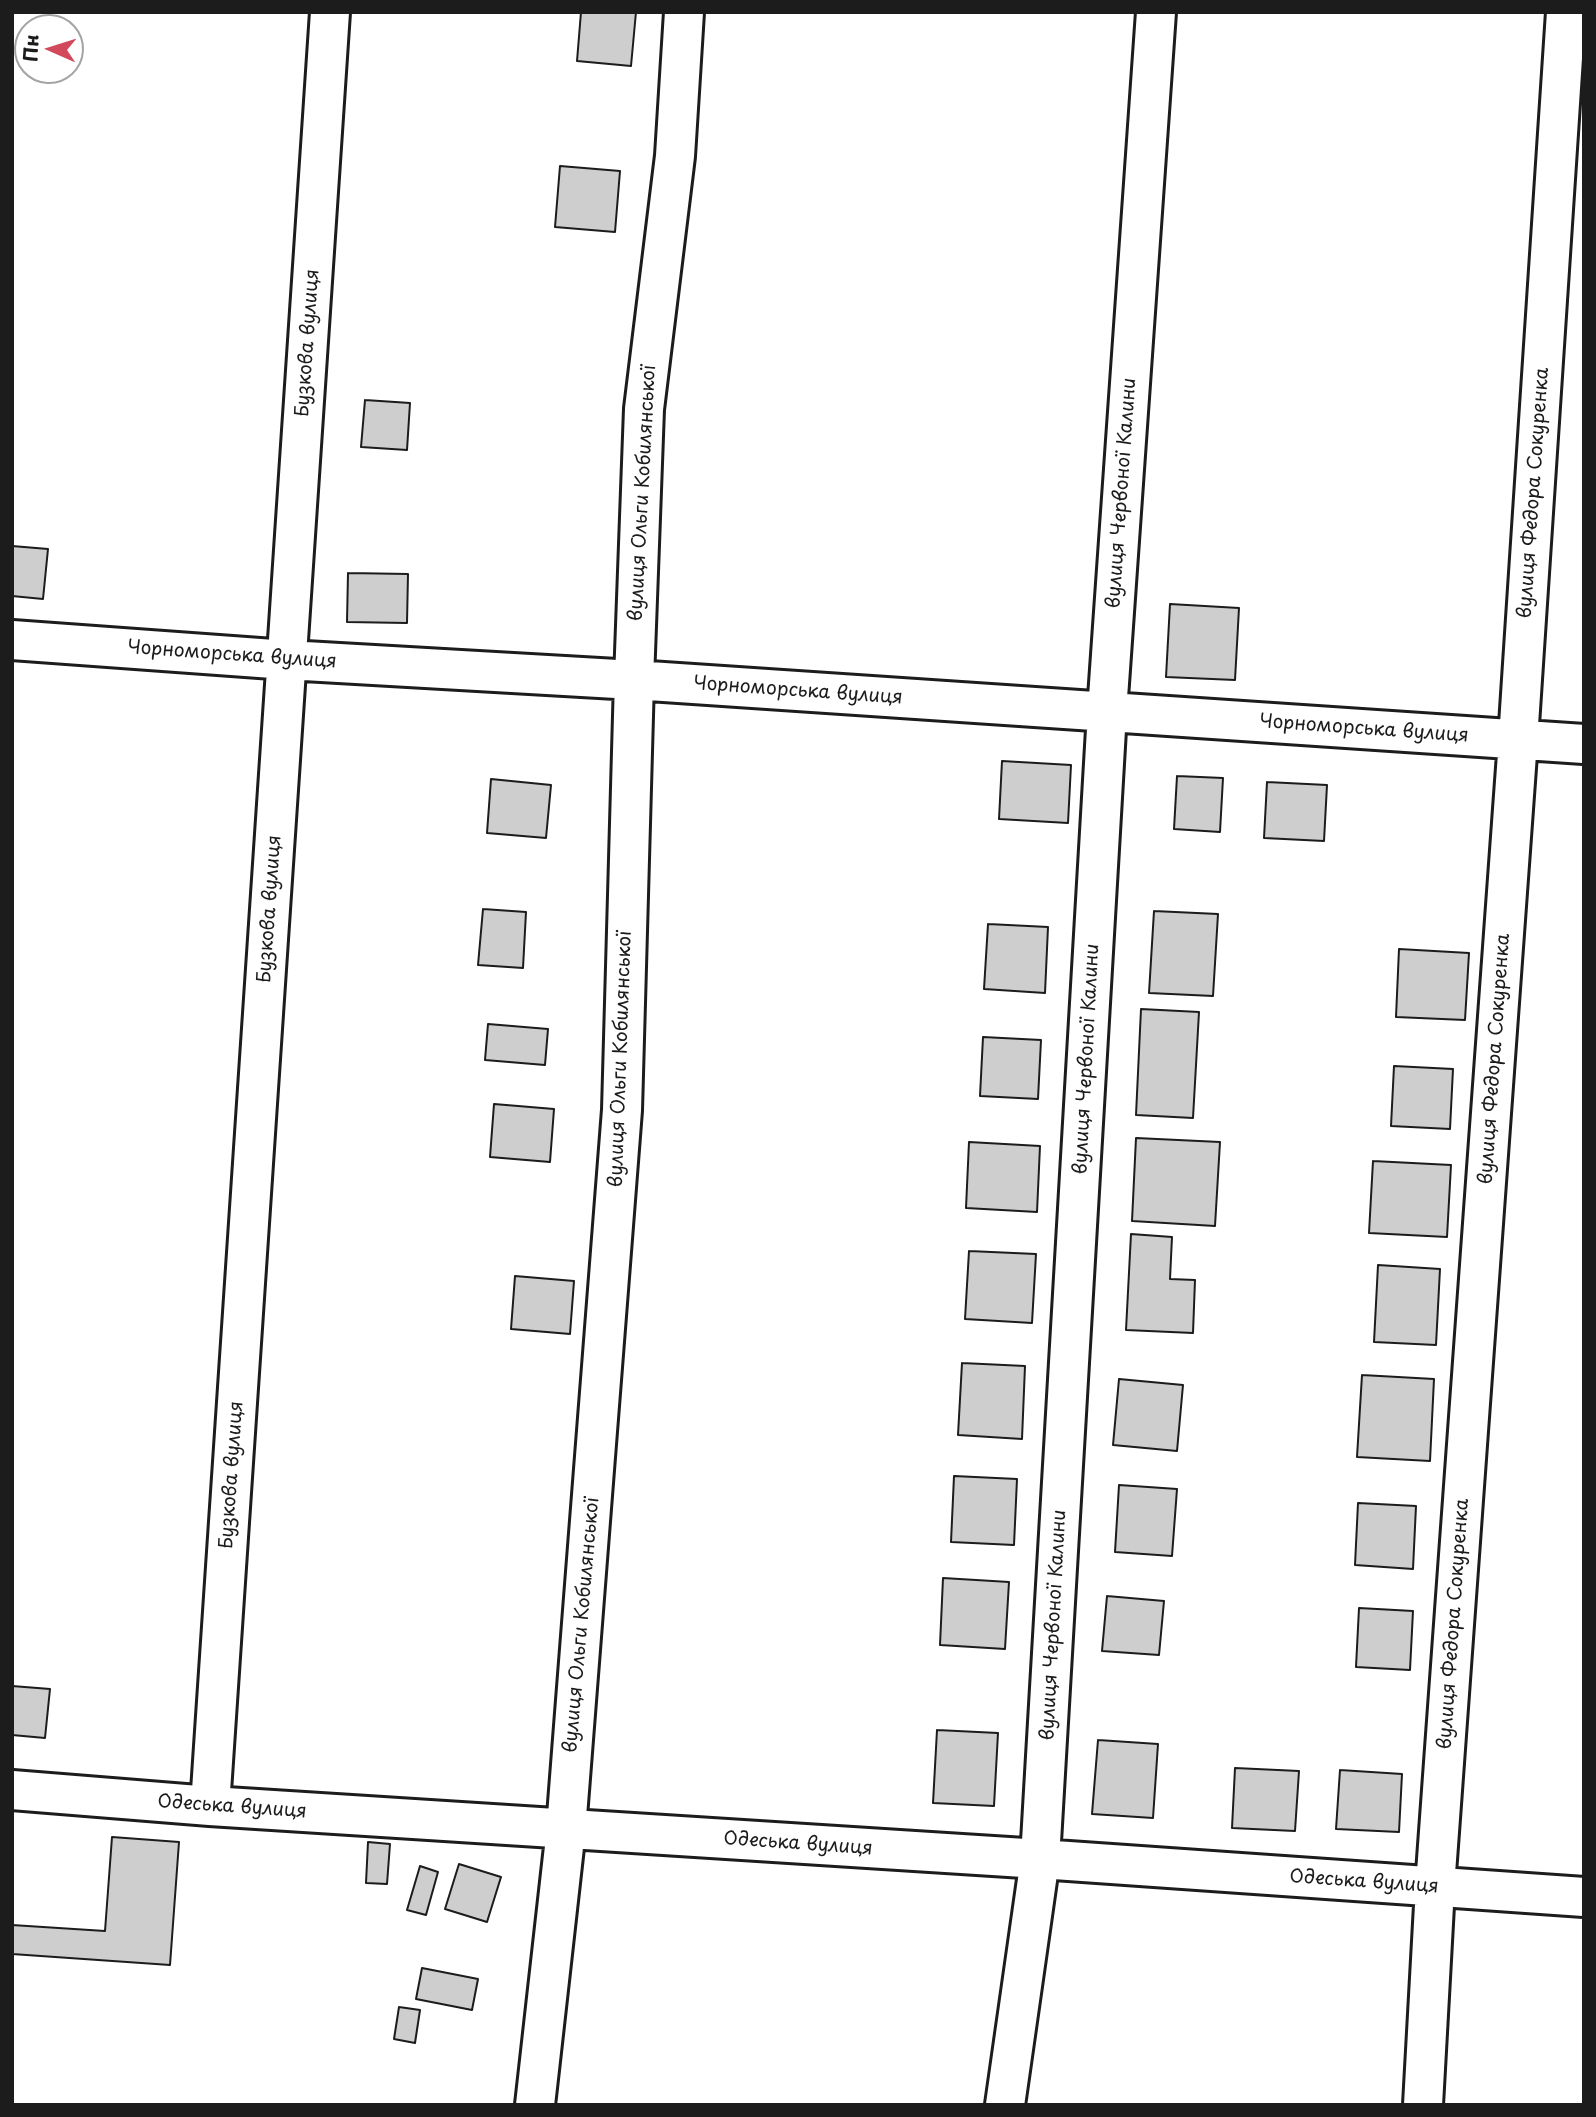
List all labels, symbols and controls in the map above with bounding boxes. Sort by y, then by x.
north arrow [14,14,84,84]
text: Пн [15,34,45,62]
street label: Бузкова вулиця [291,268,325,418]
street label: вулиця Ольги Кобилянської [625,364,661,622]
street label: вулиця Федора Сокуренка [1514,367,1554,619]
street label: вулиця Червоної Калини [1103,377,1141,609]
street label: Чорноморська вулиця [127,636,337,674]
street label: Чорноморська вулиця [693,672,903,710]
street label: Чорноморська вулиця [1259,710,1469,748]
street label: Бузкова вулиця [253,834,287,984]
street label: вулиця Ольги Кобилянської [605,930,637,1188]
street label: вулиця Федора Сокуренка [1475,933,1515,1185]
street label: вулиця Червоної Калини [1070,943,1104,1175]
street label: Бузкова вулиця [215,1400,249,1550]
street label: вулиця Ольги Кобилянської [559,1496,605,1754]
street label: вулиця Федора Сокуренка [1434,1498,1474,1750]
street label: вулиця Червоної Калини [1037,1509,1071,1741]
street label: Одеська вулиця [157,1790,307,1824]
street label: Одеська вулиця [723,1827,873,1861]
street label: Одеська вулиця [1289,1865,1439,1899]

